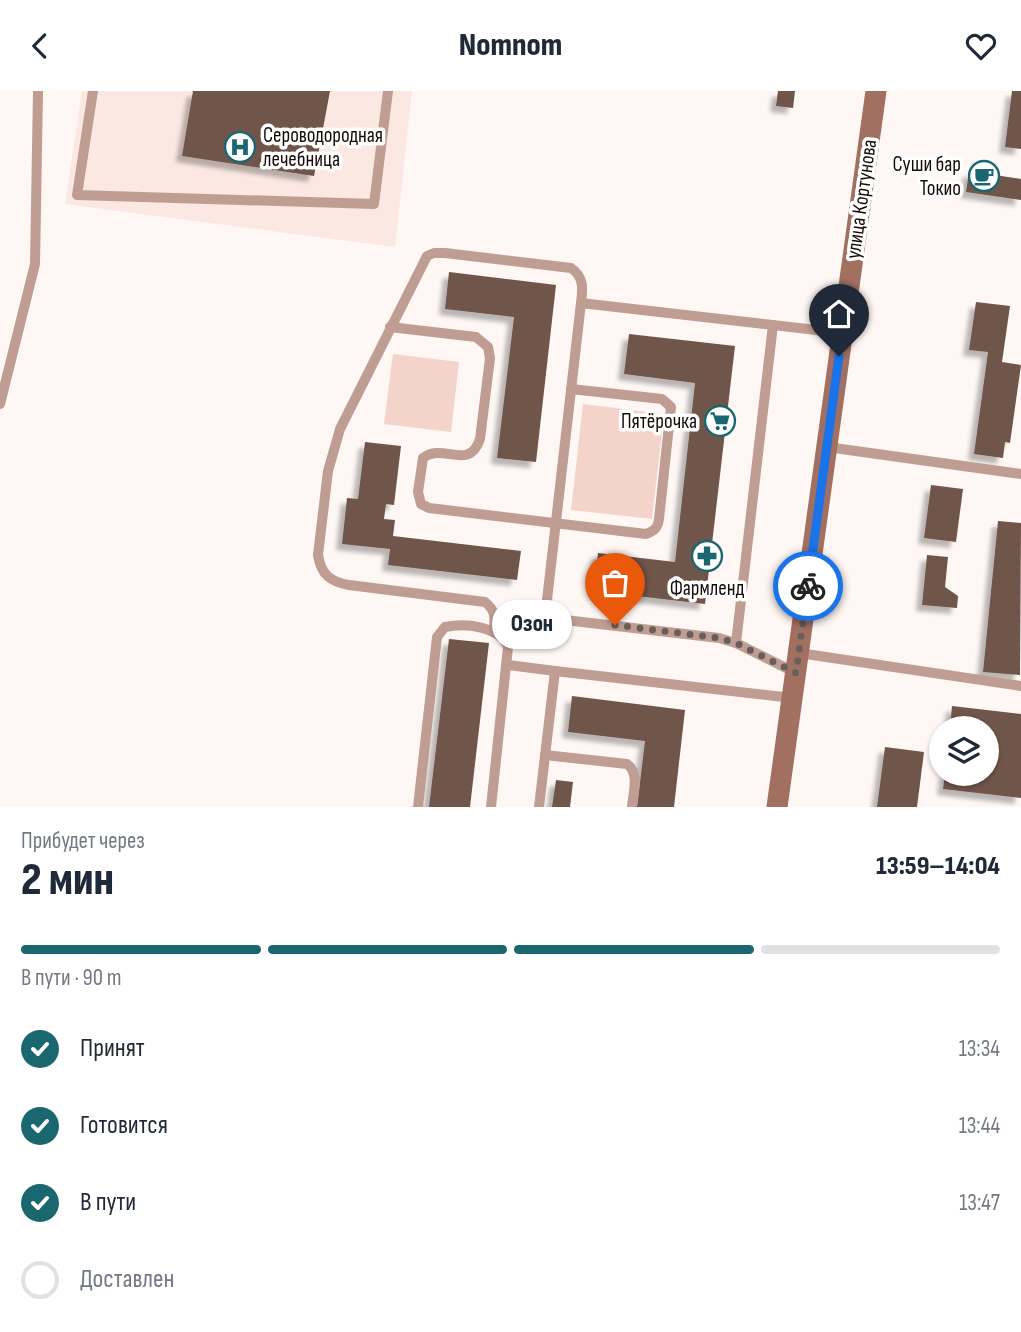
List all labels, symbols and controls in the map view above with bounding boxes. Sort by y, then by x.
text: Nomnom [459,26,562,65]
icon: back [21,27,59,65]
icon: heart [962,27,1000,65]
place label: Сероводородная лечебница [263,123,383,172]
hospital icon: Сероводородная лечебница [223,130,257,164]
street label: улица Кортунова [841,138,882,260]
place label: Суши бар Токио [892,152,961,201]
cafe icon: Суши бар Токио [967,159,1001,193]
pin [809,284,869,356]
icon: home [820,295,858,333]
supermarket icon: Пятёрочка [703,404,737,438]
place label: Пятёрочка [621,409,697,434]
pharmacy icon: Фармленд [690,539,724,573]
courier [773,551,843,621]
pin [585,553,645,625]
icon: bag [596,564,634,602]
icon: bike [789,567,827,605]
place label: Фармленд [670,576,745,601]
callout: Озон [492,601,573,649]
text: Озон [511,610,553,638]
map controls [929,716,999,786]
button: layers [929,716,999,786]
text: Прибудет через [21,827,145,855]
text: 13:59–14:04 [876,851,1000,882]
text: 2 мин [21,853,114,908]
text: В пути · 90 m [21,964,122,992]
icon: check [21,1030,59,1068]
text: Принят [80,1033,145,1064]
text: 13:34 [959,1035,1000,1063]
icon: check [21,1107,59,1145]
text: Готовится [80,1110,168,1141]
text: 13:44 [959,1112,1000,1140]
icon: check [21,1184,59,1222]
text: В пути [80,1187,136,1218]
text: 13:47 [959,1189,1000,1217]
text: Доставлен [80,1264,174,1295]

